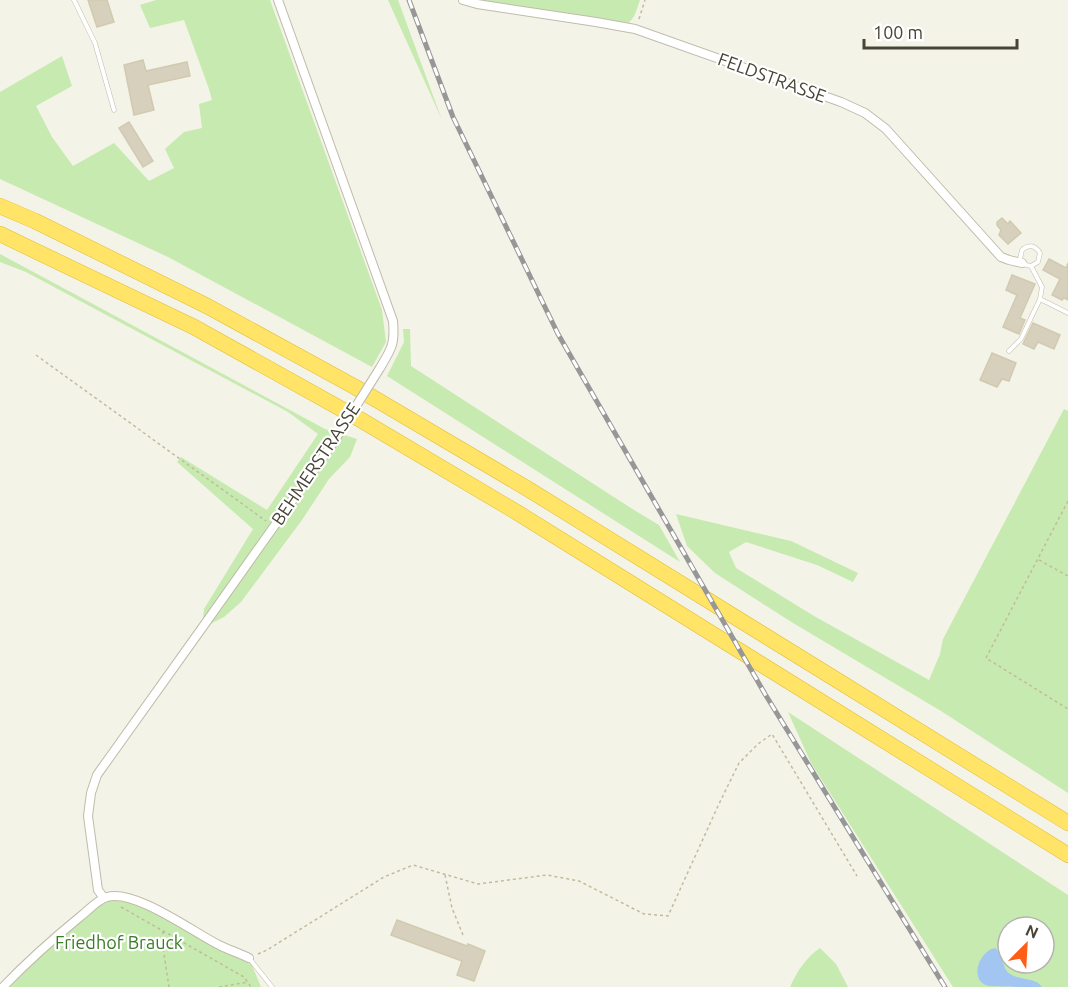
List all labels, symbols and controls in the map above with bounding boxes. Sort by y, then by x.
scale bar [864,12,1017,50]
text: 100 m [873,22,923,42]
street label: FELDSTRASSE [716,48,829,106]
street label: BEHMERSTRASSE [267,399,363,528]
north arrow [996,915,1056,975]
text: N [1023,921,1041,942]
park label: Friedhof Brauck [55,932,183,952]

